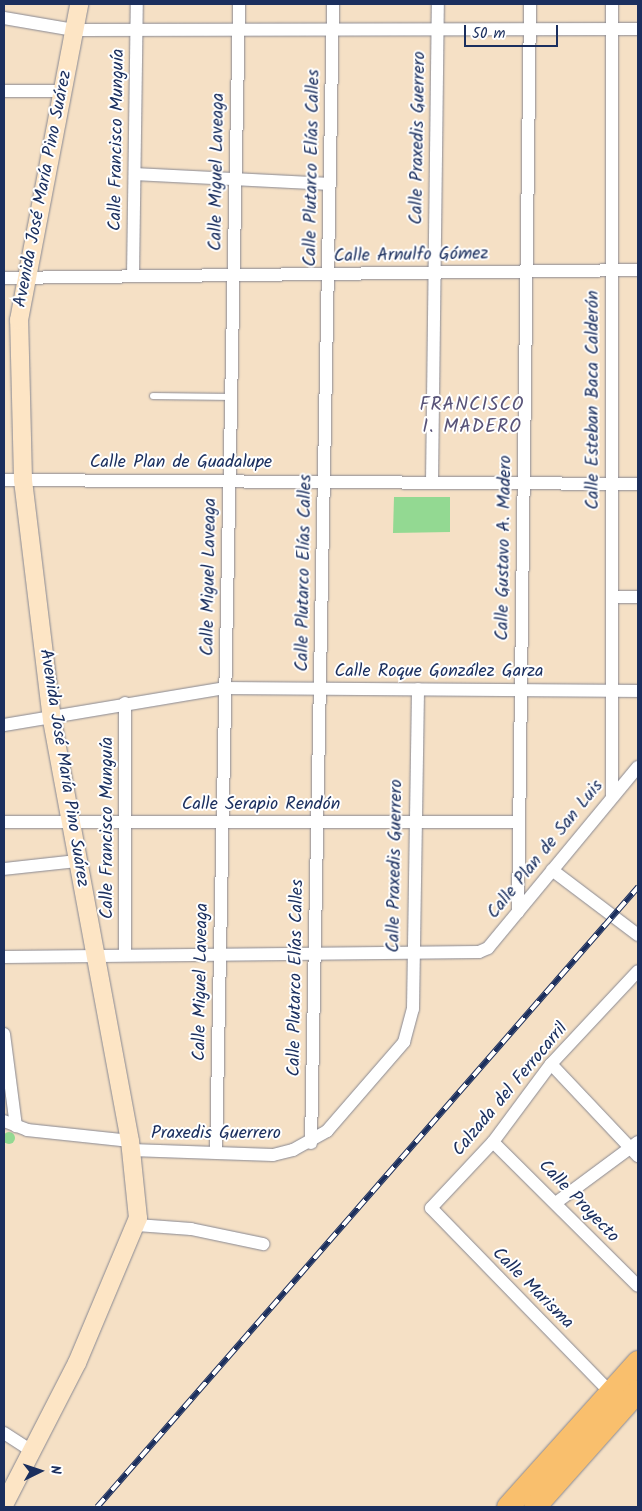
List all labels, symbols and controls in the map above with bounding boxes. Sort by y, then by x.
scale bar [467,15,561,47]
text: 50 m [472,22,506,46]
street label: Calle Francisco Munguía [106,49,130,231]
street label: Calle Praxedis Guerrero [407,51,431,225]
street label: Avenida José María Pino Suárez [10,69,78,309]
street label: Calle Plutarco Elías Calles [300,69,326,267]
street label: Calle Miguel Laveaga [206,93,230,251]
street label: Calle Arnulfo Gómez [334,244,488,268]
street label: Calle Esteban Baca Calderón [583,290,605,510]
district label: FRANCISCO I. MADERO [418,395,526,439]
street label: Calle Plan de Guadalupe [90,452,272,474]
street label: Calle Gustavo A. Madero [493,455,517,641]
street label: Calle Plutarco Elías Calles [292,474,318,672]
street label: Calle Miguel Laveaga [198,498,222,656]
street label: Avenida José María Pino Suárez [34,647,92,889]
street label: Calle Roque González Garza [334,661,544,683]
street label: Calle Francisco Munguía [97,737,119,919]
street label: Calle Plan de San Luis [483,776,609,924]
street label: Calle Praxedis Guerrero [384,779,408,953]
street label: Calle Serapio Rendón [182,794,340,816]
street label: Calle Plutarco Elías Calles [284,879,310,1077]
street label: Calle Miguel Laveaga [190,903,214,1061]
street label: Calzada del Ferrocarril [449,1019,573,1161]
street label: Praxedis Guerrero [151,1123,281,1145]
street label: Calle Proyecto [533,1156,623,1248]
street label: Calle Marisma [487,1244,577,1334]
north arrow [15,1446,65,1496]
text: N [44,1465,66,1475]

